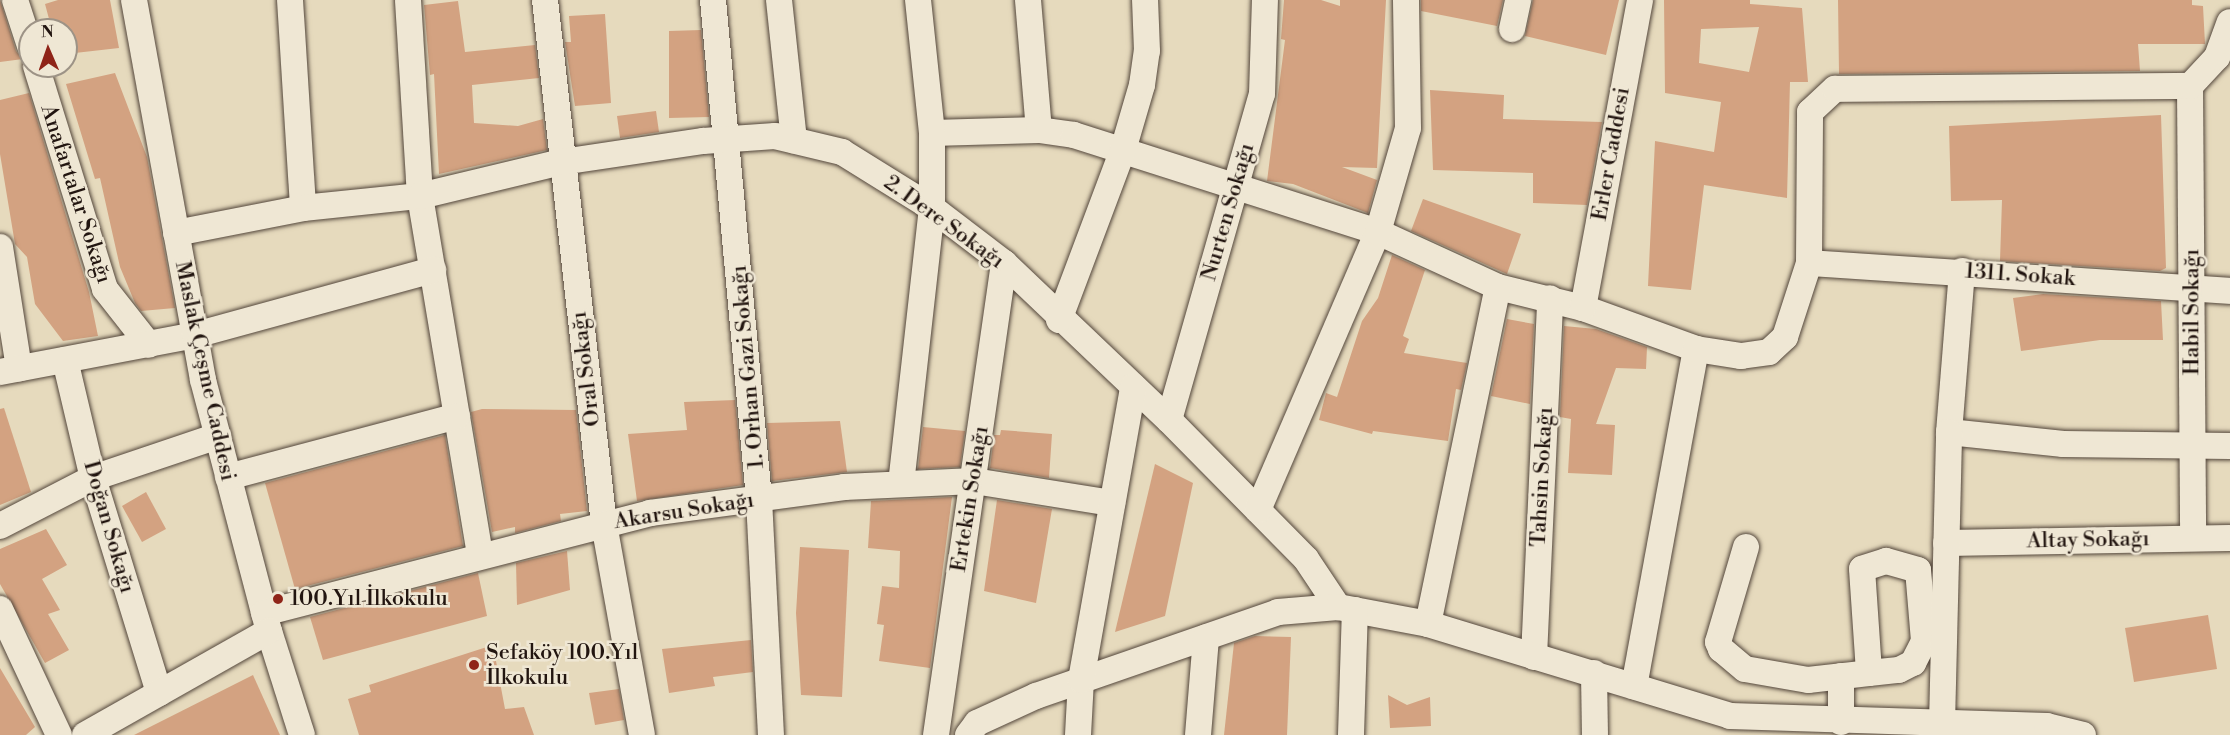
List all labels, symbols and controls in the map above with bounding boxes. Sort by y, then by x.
north arrow [18,18,78,78]
text: N [41,22,54,42]
street label: Erler Caddesi [1586,85,1636,223]
street label: Anafartalar Sokağı [35,101,117,287]
street label: Nurten Sokağı [1196,140,1260,284]
street label: 2. Dere Sokağı [879,170,1009,274]
street label: Habil Sokağı [2179,249,2205,375]
street label: 1311. Sokak [1964,258,2076,292]
street label: Maslak Çeşme Caddesi [169,259,241,483]
street label: 1. Orhan Gazi Sokağı [726,264,770,470]
street label: Oral Sokağı [566,310,606,428]
street label: Tahsin Sokağı [1525,406,1559,548]
street label: Ertekin Sokağı [945,424,995,574]
street label: Doğan Sokağı [77,458,141,596]
street label: Akarsu Sokağı [612,487,756,535]
street label: Altay Sokağı [2026,526,2150,554]
place label: 100.Yıl İlkokulu [290,586,448,612]
marker: 100.Yıl İlkokulu [271,592,285,606]
place label: Sefaköy 100.Yıl İlkokulu [486,639,638,690]
marker: Sefaköy 100.Yıl İlkokulu [467,658,481,672]

